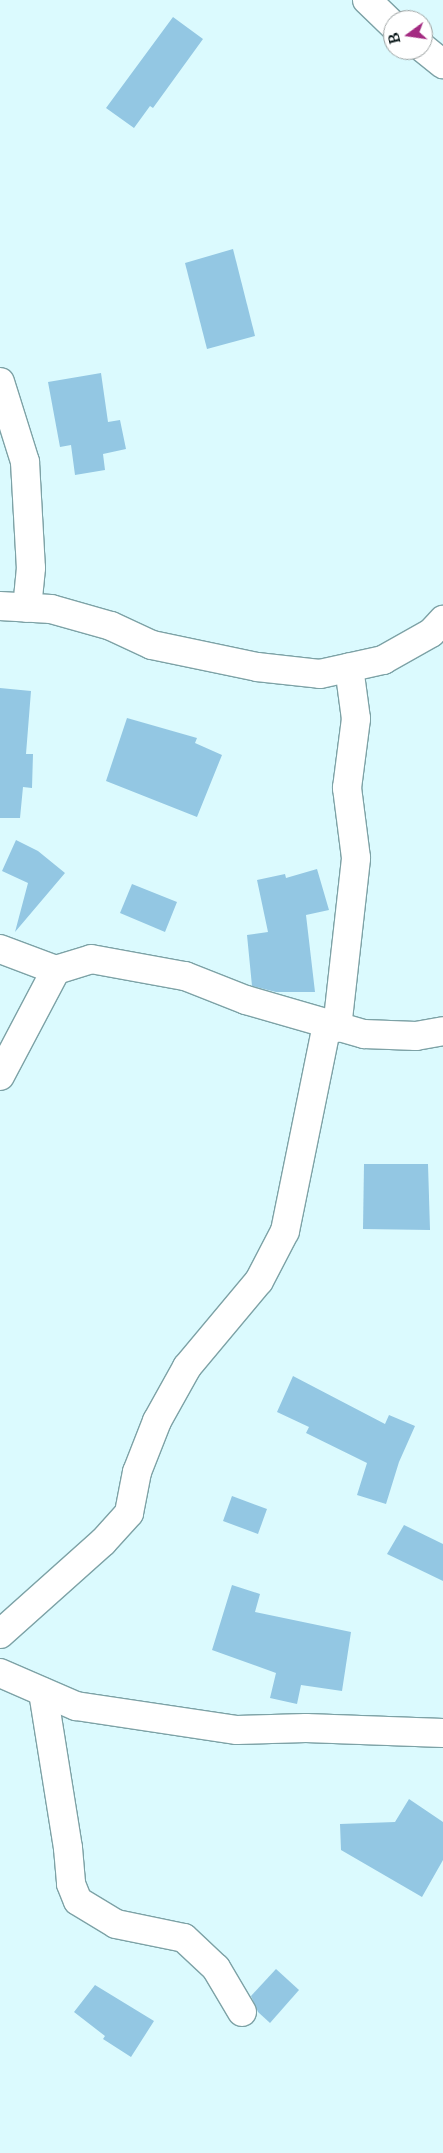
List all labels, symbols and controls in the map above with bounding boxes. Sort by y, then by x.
north arrow [383,10,433,60]
text: B [384,31,405,46]

